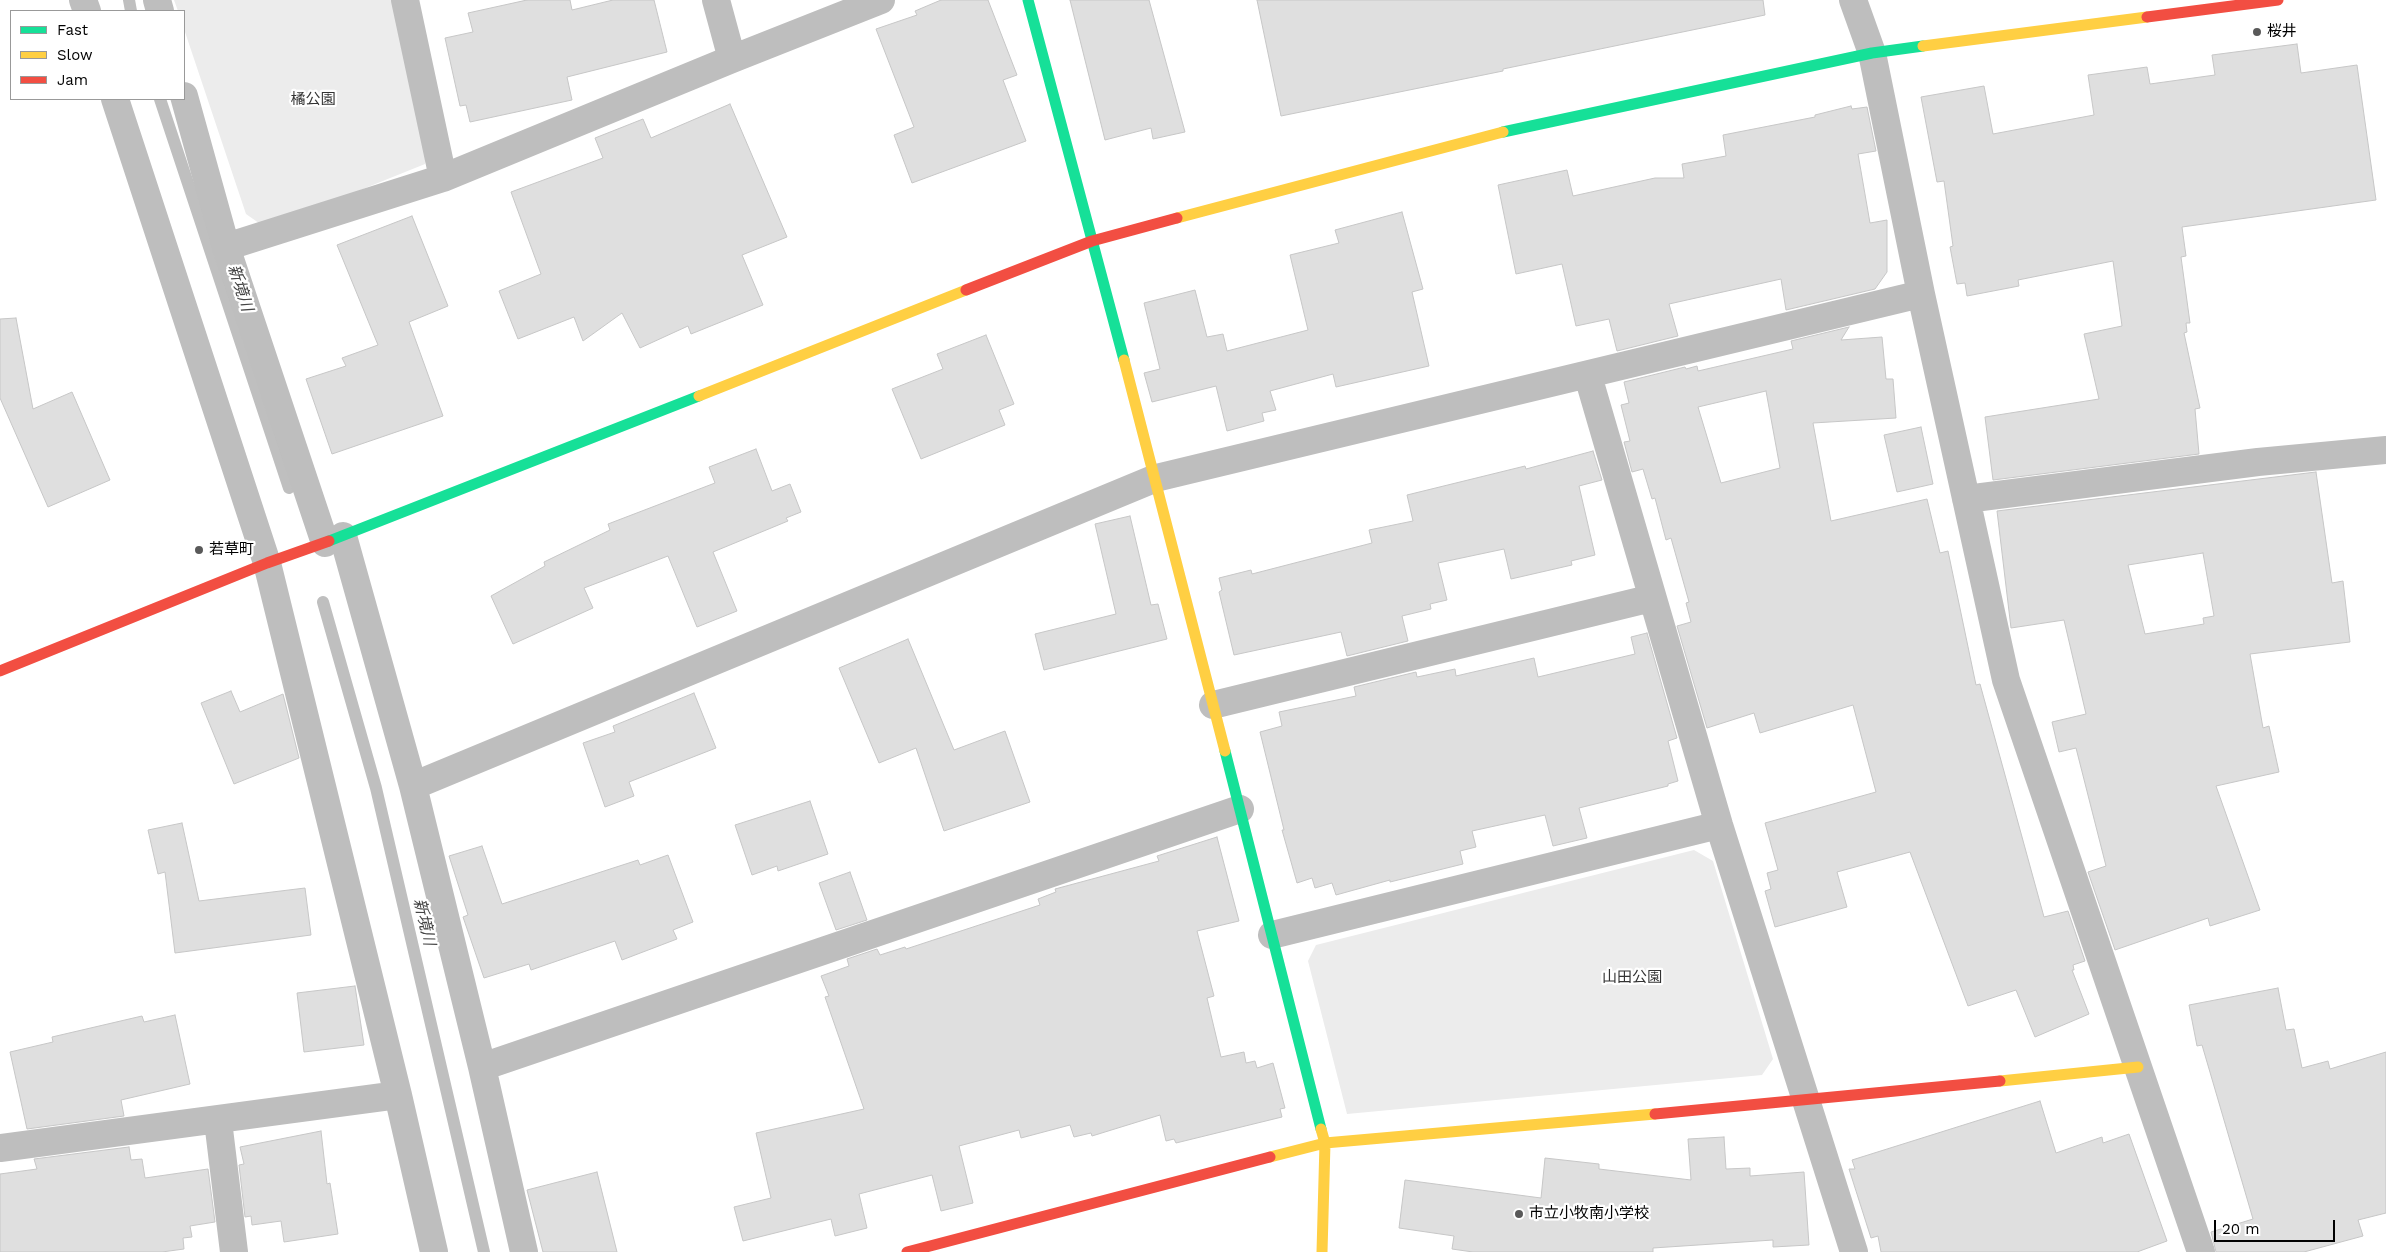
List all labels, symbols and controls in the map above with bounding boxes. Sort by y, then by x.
legend [10,10,185,100]
text: Fast [57,21,88,39]
place label: 桜井 [2267,23,2297,41]
marker: 桜井 [2251,26,2263,38]
text: Slow [57,46,93,64]
text: Jam [57,71,88,89]
park label: 橘公園 [291,91,335,109]
water label: 新境川 [223,262,257,314]
place label: 若草町 [209,541,254,559]
marker: 若草町 [193,544,205,556]
water label: 新境川 [409,896,439,948]
park label: 山田公園 [1602,969,1662,987]
place label: 市立小牧南小学校 [1529,1205,1649,1223]
marker: 市立小牧南小学校 [1513,1208,1525,1220]
scale bar [2216,1210,2337,1242]
text: 20 m [2222,1220,2260,1238]

